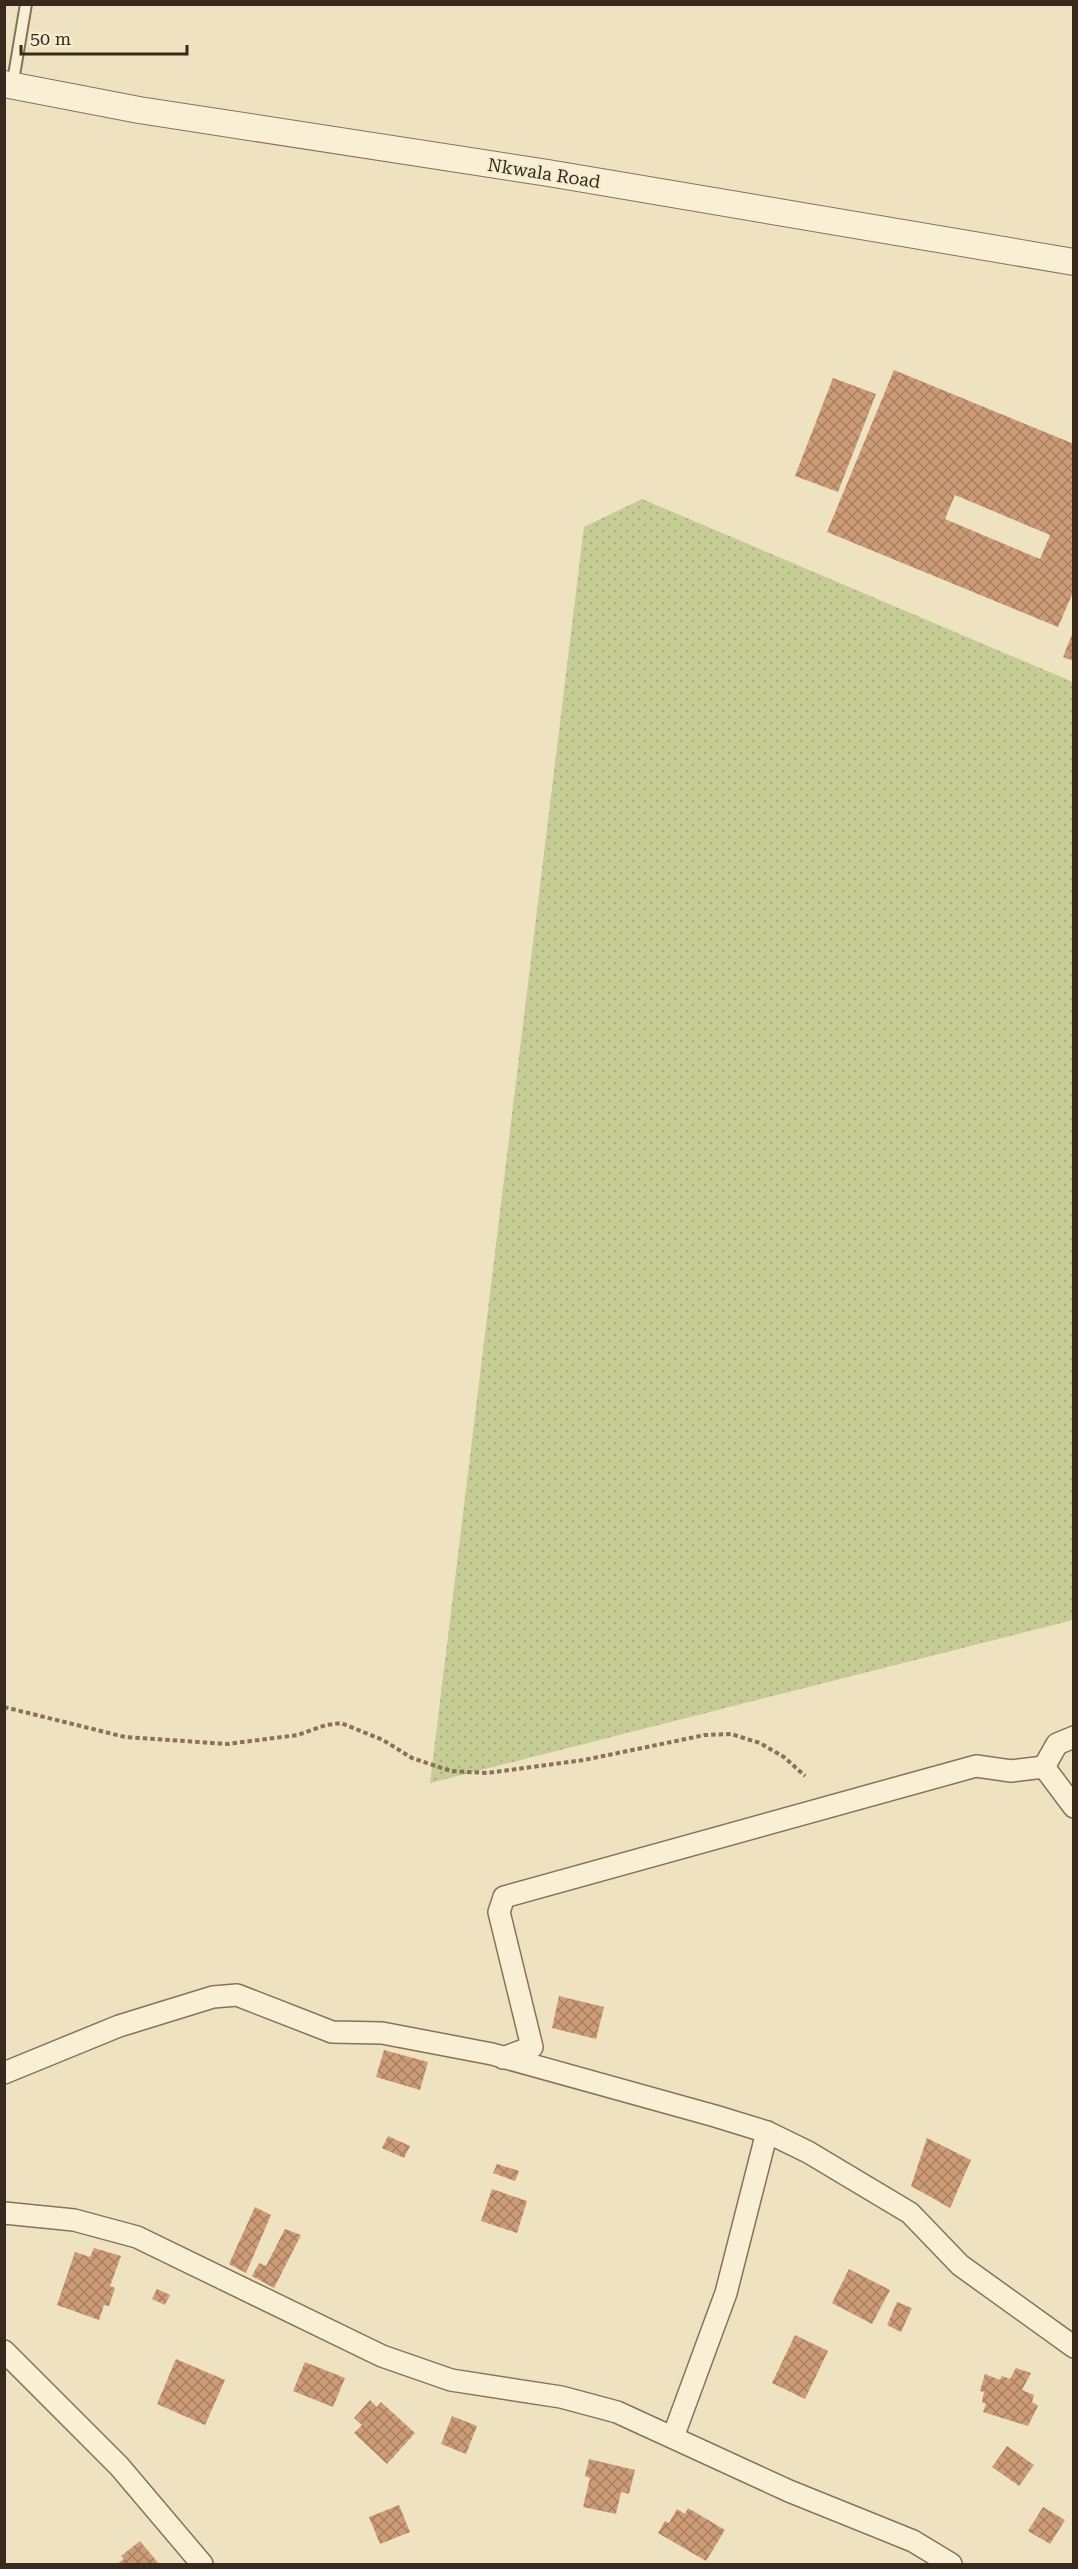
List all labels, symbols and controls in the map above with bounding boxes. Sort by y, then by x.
scale bar [21,18,188,56]
text: 50 m [30,28,71,49]
street label: Nkwala Road [486,154,602,192]

